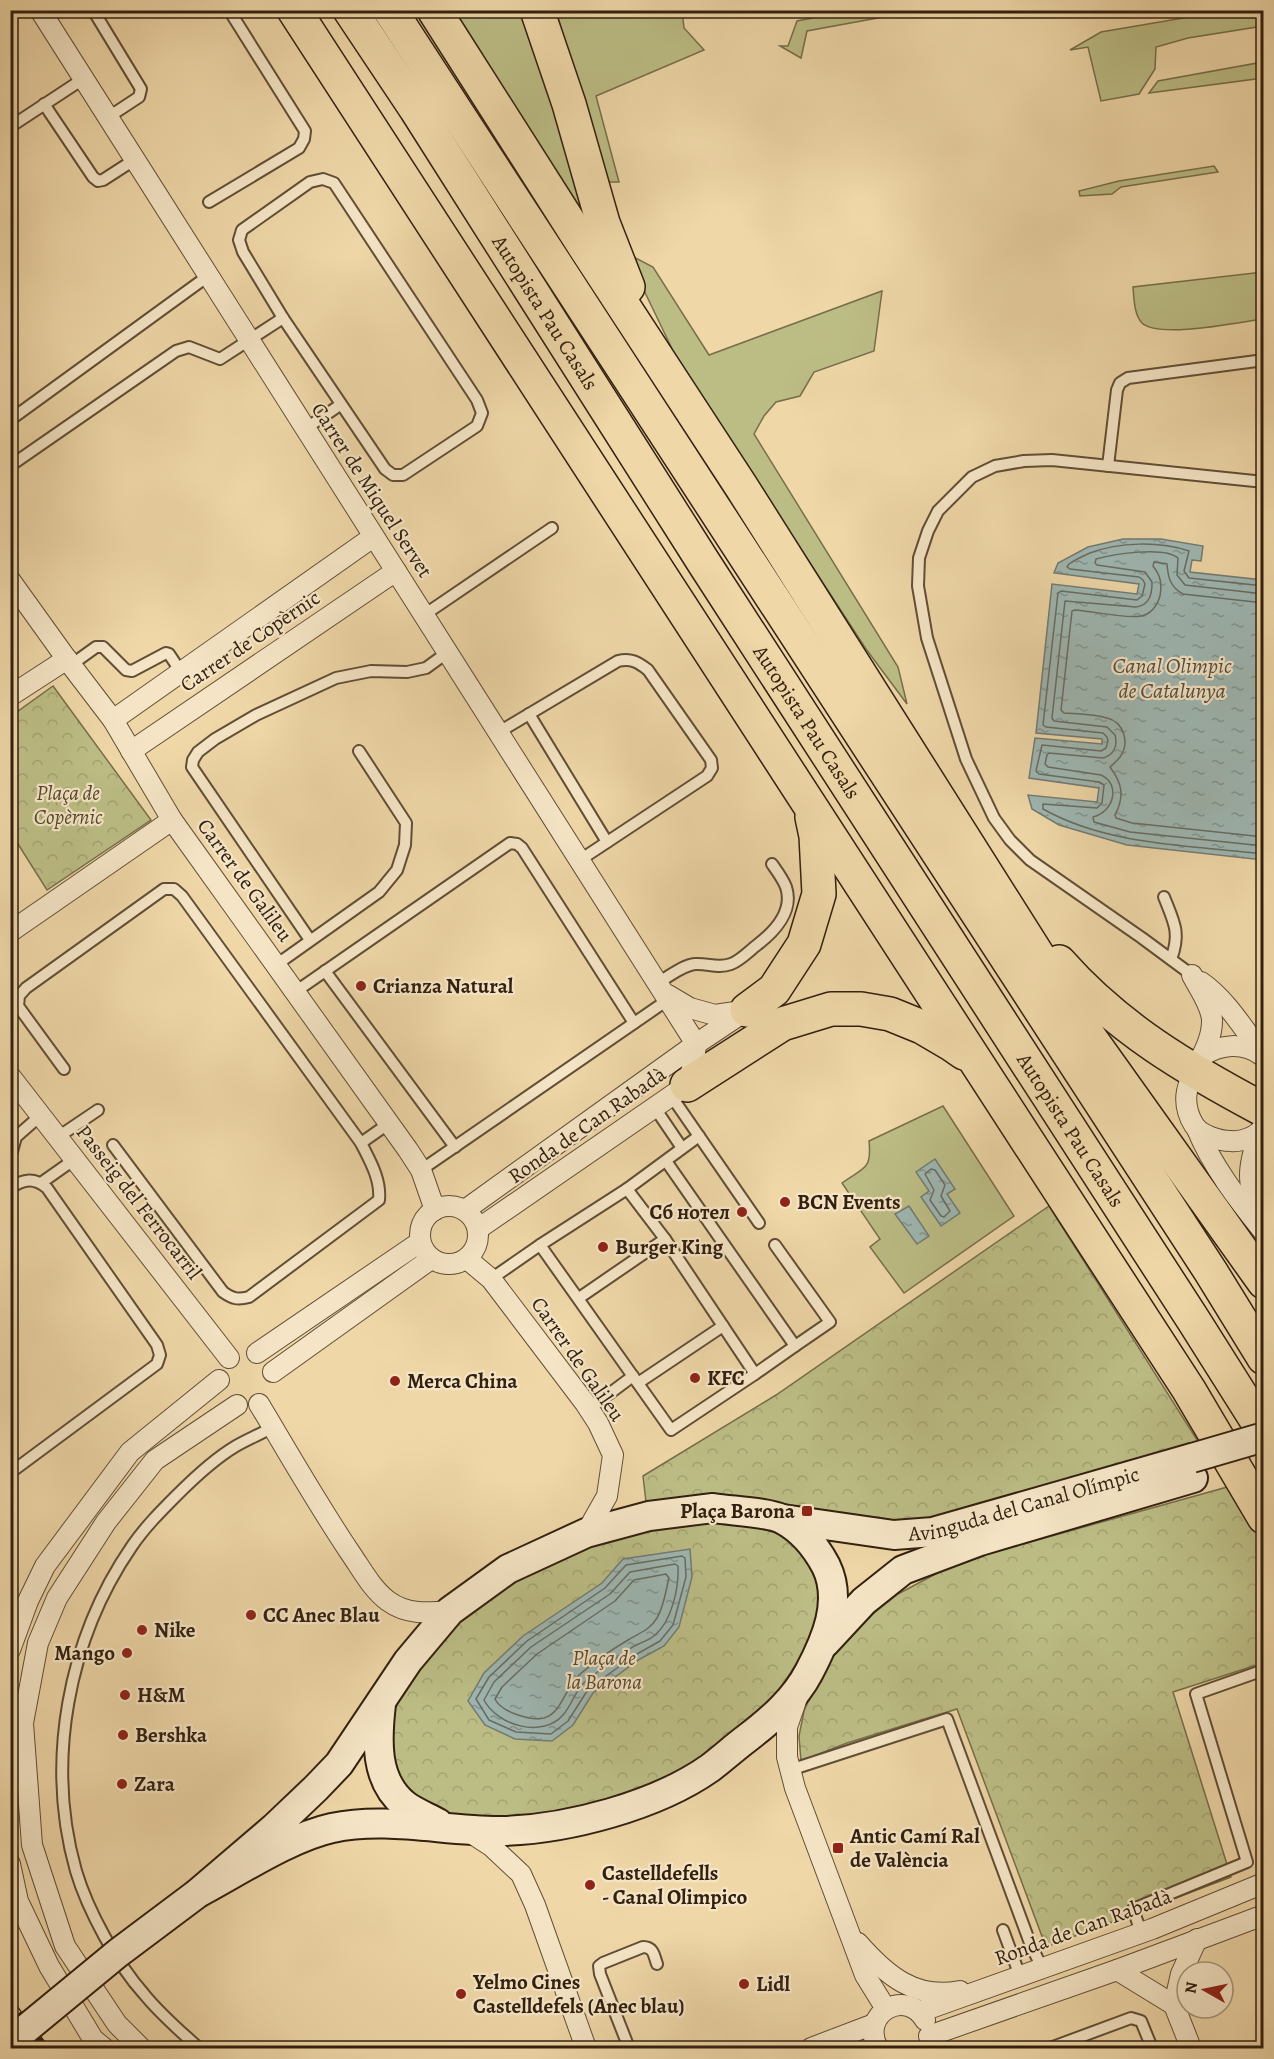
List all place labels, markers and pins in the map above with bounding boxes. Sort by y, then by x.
place label: Crianza Natural [373,972,514,1000]
marker: Crianza Natural [354,979,368,993]
place label: BCN Events [797,1188,901,1216]
marker: BCN Events [778,1195,792,1209]
place label: Сб нотел [649,1198,730,1226]
marker: Сб нотел [735,1205,749,1219]
place label: Burger King [615,1233,724,1261]
marker: Burger King [596,1240,610,1254]
place label: KFC [707,1364,745,1392]
place label: Merca China [407,1367,518,1395]
marker: KFC [688,1371,702,1385]
marker: Merca China [388,1374,402,1388]
place label: Plaça Barona [680,1497,796,1525]
marker: Plaça Barona [800,1504,814,1518]
place label: CC Anec Blau [263,1601,380,1629]
marker: CC Anec Blau [244,1608,258,1622]
place label: Nike [154,1616,196,1644]
marker: Nike [135,1623,149,1637]
place label: Mango [54,1639,115,1667]
marker: Mango [120,1646,134,1660]
place label: H&M [137,1681,186,1709]
marker: H&M [118,1688,132,1702]
place label: Bershka [135,1721,208,1749]
marker: Bershka [116,1728,130,1742]
place label: Zara [134,1770,176,1798]
marker: Zara [115,1777,129,1791]
place label: Antic Camí Ral de València [849,1822,980,1874]
marker: Antic Camí Ral de València [831,1841,845,1855]
place label: Castelldefells - Canal Olimpico [602,1859,747,1911]
marker: Castelldefells - Canal Olimpico [583,1878,597,1892]
place label: Yelmo Cines Castelldefels (Anec blau) [472,1968,685,2020]
place label: Lidl [756,1970,791,1998]
marker: Lidl [737,1977,751,1991]
marker: Yelmo Cines Castelldefels (Anec blau) [454,1987,468,2001]

